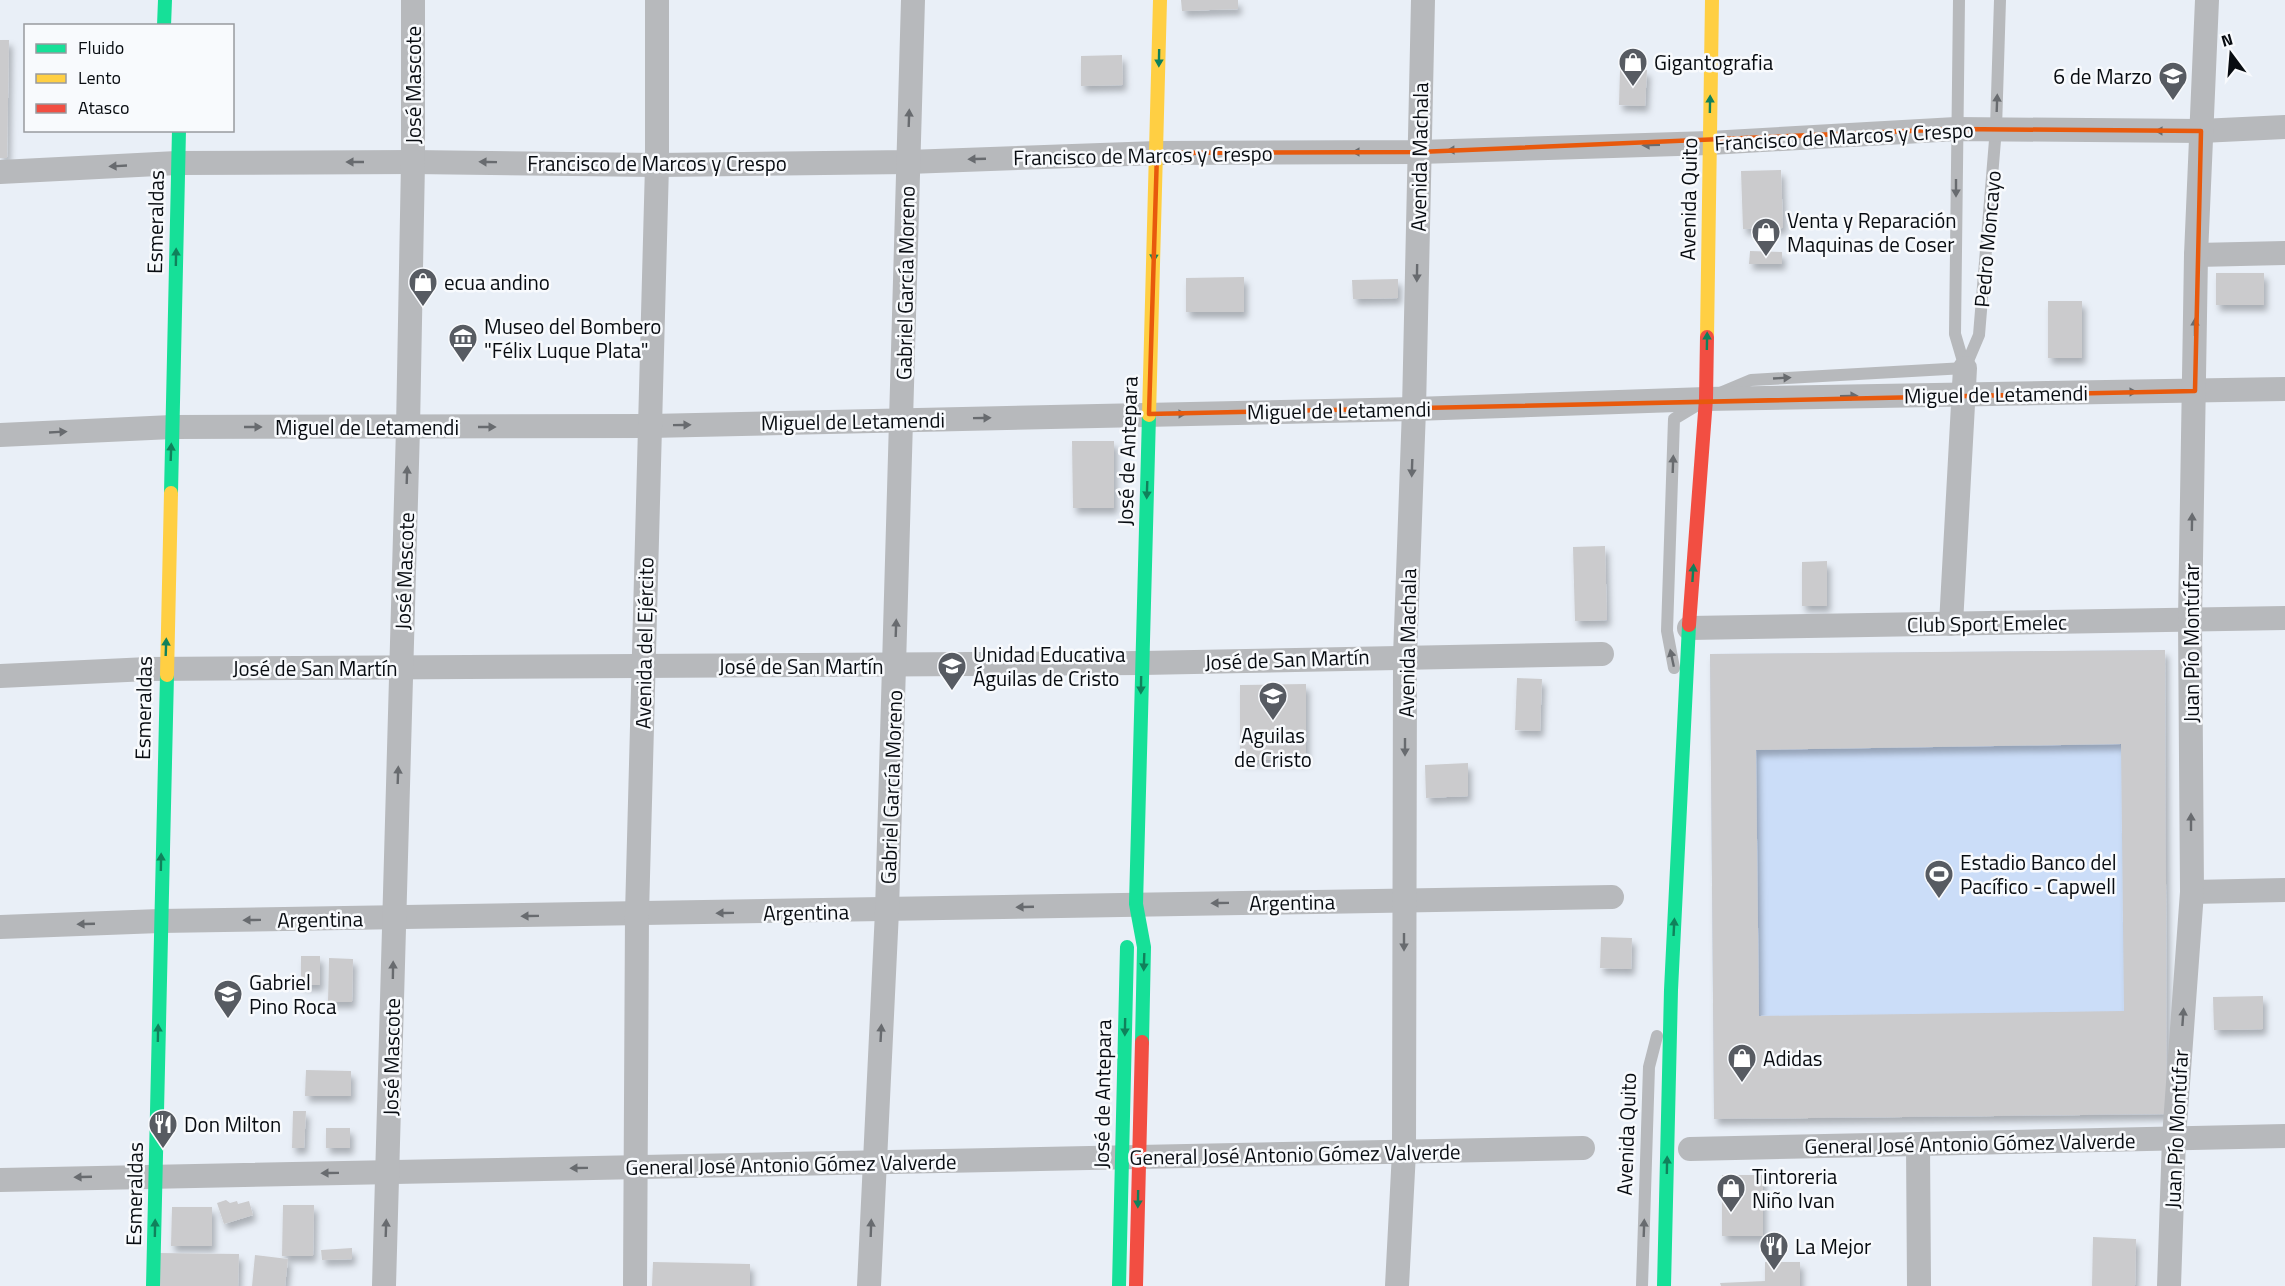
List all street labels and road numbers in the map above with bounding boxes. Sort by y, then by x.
street label: José Mascote [397,26,429,144]
street label: Avenida Machala [1402,82,1436,232]
street label: Francisco de Marcos y Crespo [1714,113,1974,159]
street label: Francisco de Marcos y Crespo [1013,137,1273,173]
street label: Avenida Quito [1671,137,1705,261]
street label: Francisco de Marcos y Crespo [527,147,787,179]
street label: Pedro Moncayo [1965,169,2009,309]
street label: Esmeraldas [138,170,172,274]
street label: Gabriel García Moreno [887,185,923,381]
street label: José de Antepara [1108,375,1146,526]
street label: Miguel de Letamendi [1904,376,2088,412]
street label: Miguel de Letamendi [1247,392,1431,428]
street label: Miguel de Letamendi [761,403,945,439]
street label: Miguel de Letamendi [275,411,459,443]
street label: José Mascote [386,511,422,631]
street label: Avenida del Ejército [627,557,661,729]
street label: Juan Pío Montúfar [2175,563,2207,723]
street label: Avenida Machala [1390,568,1424,718]
street label: Club Sport Emelec [1907,606,2067,640]
street label: José de San Martín [1204,640,1370,678]
street label: José de San Martín [719,650,883,682]
street label: José de San Martín [233,652,397,684]
street label: Esmeraldas [126,656,160,760]
street label: Gabriel García Moreno [872,689,910,885]
street label: Argentina [1249,885,1336,919]
street label: Argentina [763,895,850,929]
street label: Argentina [277,902,364,936]
street label: José Mascote [374,998,408,1116]
street label: José de Antepara [1085,1019,1119,1169]
street label: Juan Pío Montúfar [2156,1049,2196,1209]
street label: Avenida Quito [1608,1072,1644,1196]
street label: General José Antonio Gómez Valverde [1804,1124,2136,1162]
street label: General José Antonio Gómez Valverde [1129,1135,1461,1173]
street label: Esmeraldas [117,1142,151,1246]
street label: General José Antonio Gómez Valverde [625,1145,957,1183]

